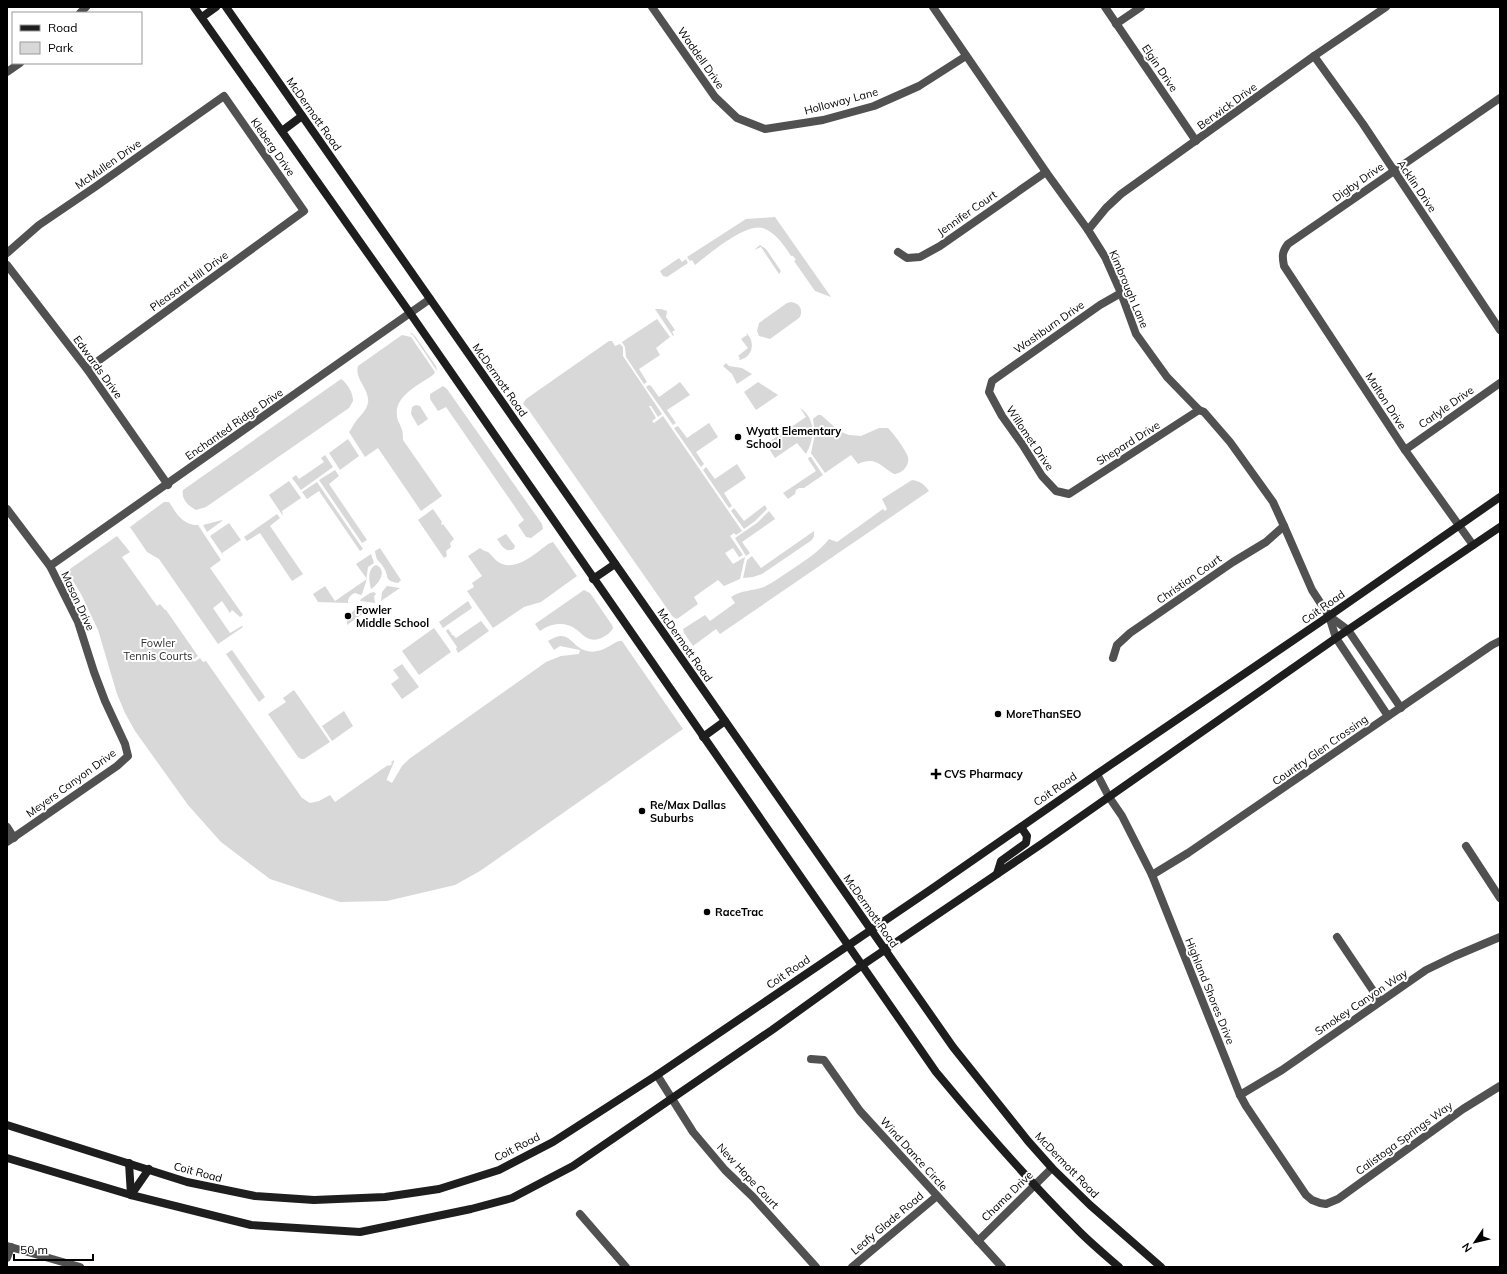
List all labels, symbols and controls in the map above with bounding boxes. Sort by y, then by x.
legend [12,12,142,64]
text: Road [48,20,77,35]
street label: Waddell Drive [675,24,727,92]
text: Park [48,40,74,55]
street label: Elgin Drive [1139,42,1181,94]
street label: McDermott Road [283,75,345,153]
street label: Berwick Drive [1194,80,1260,132]
street label: Holloway Lane [803,84,879,118]
street label: Kleberg Drive [248,115,298,179]
street label: McMullen Drive [72,136,144,192]
street label: Acklin Drive [1394,157,1440,215]
street label: Digby Drive [1330,159,1386,205]
street label: Jennifer Court [935,187,1000,239]
street label: Pleasant Hill Drive [147,248,231,314]
street label: Kimbrough Lane [1106,248,1152,330]
street label: Washburn Drive [1011,297,1087,357]
street label: Edwards Drive [70,333,126,401]
street label: McDermott Road [469,341,531,419]
street label: Malton Drive [1363,370,1409,432]
street label: Carlyle Drive [1416,383,1476,431]
street label: Enchanted Ridge Drive [182,385,286,463]
street label: Willomet Drive [1003,403,1057,473]
street label: Shepard Drive [1094,418,1162,468]
place label: Wyatt Elementary School [746,424,841,451]
marker: Wyatt Elementary School [733,432,743,442]
street label: Christian Court [1154,551,1224,607]
street label: Mason Drive [58,569,98,633]
street label: Coit Road [1299,587,1347,627]
place label: Fowler Middle School [356,603,429,630]
street label: McDermott Road [654,606,716,684]
marker: Fowler Middle School [343,611,353,621]
park label: Fowler Tennis Courts [124,636,192,663]
place label: MoreThanSEO [1006,707,1082,721]
marker: MoreThanSEO [993,709,1003,719]
street label: Country Glen Crossing [1270,712,1370,788]
street label: Meyers Canyon Drive [23,746,119,820]
place label: CVS Pharmacy [944,767,1023,781]
marker: CVS Pharmacy [931,769,941,779]
street label: Coit Road [1031,769,1079,809]
place label: Re/Max Dallas Suburbs [650,798,726,825]
marker: Re/Max Dallas Suburbs [637,806,647,816]
street label: McDermott Road [840,872,902,950]
place label: RaceTrac [715,905,764,919]
marker: RaceTrac [702,907,712,917]
street label: Highland Shores Drive [1182,936,1238,1046]
street label: Coit Road [763,952,813,992]
street label: Smokey Canyon Way [1312,966,1410,1038]
street label: Calistoga Springs Way [1353,1098,1455,1178]
street label: Wind Dance Circle [877,1114,951,1194]
street label: Coit Road [492,1129,542,1165]
street label: McDermott Road [1032,1129,1102,1201]
street label: New Hope Court [714,1140,782,1212]
street label: Coit Road [172,1159,224,1185]
street label: Chama Drive [978,1168,1036,1224]
street label: Leafy Glade Road [848,1189,926,1257]
north arrow [1455,1222,1495,1262]
scale bar [14,1236,93,1262]
text: N [1459,1240,1475,1255]
text: 50 m [20,1242,48,1257]

